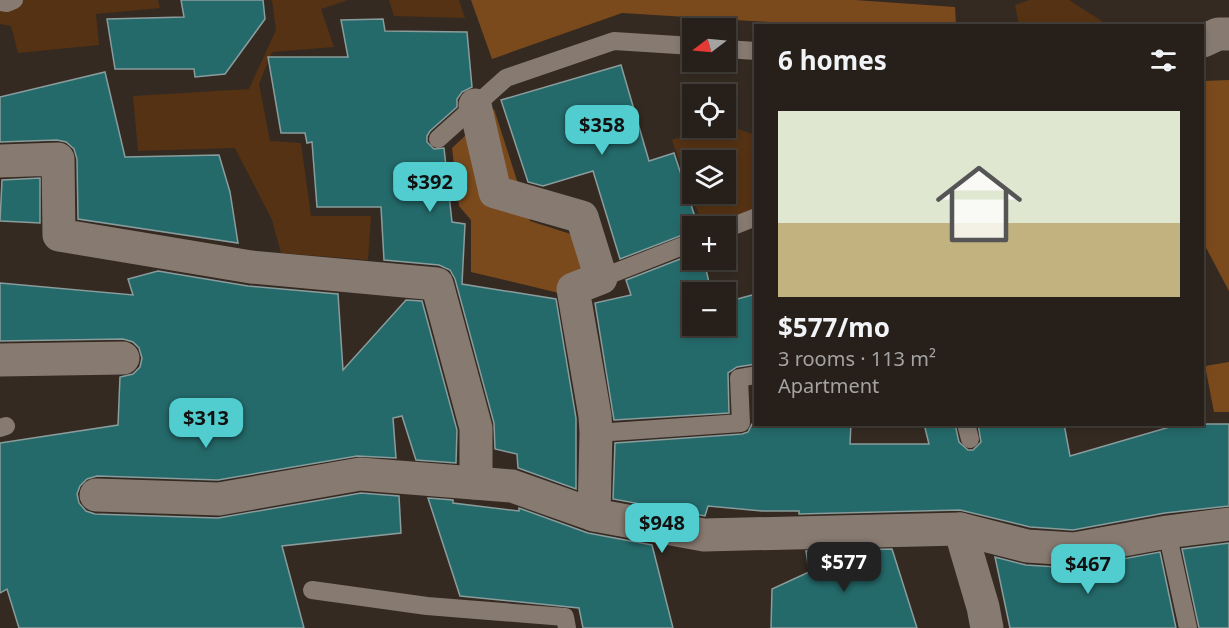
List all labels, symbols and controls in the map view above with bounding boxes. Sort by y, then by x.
north arrow [682,18,736,72]
map controls [682,18,736,336]
text: 6 homes [778,42,887,78]
icon: filters [1147,44,1180,77]
button: locate [682,84,736,138]
pin: $358 [566,105,638,156]
text: $358 [579,111,625,138]
button: layers [682,150,736,204]
icon: home [925,150,1033,258]
pin: $392 [394,162,466,213]
text: $392 [407,168,453,195]
button: + [682,216,736,270]
button: − [682,282,736,336]
text: $577/mo [778,309,890,345]
text: 3 rooms · 113 m² [778,345,936,372]
text: Apartment [778,372,879,399]
pin: $313 [170,398,242,449]
text: $313 [183,404,229,431]
pin: $948 [626,503,698,554]
text: $948 [639,509,685,536]
pin: $577 [808,542,880,593]
pin: $467 [1052,544,1124,595]
text: $577 [821,548,867,575]
text: $467 [1065,550,1111,577]

